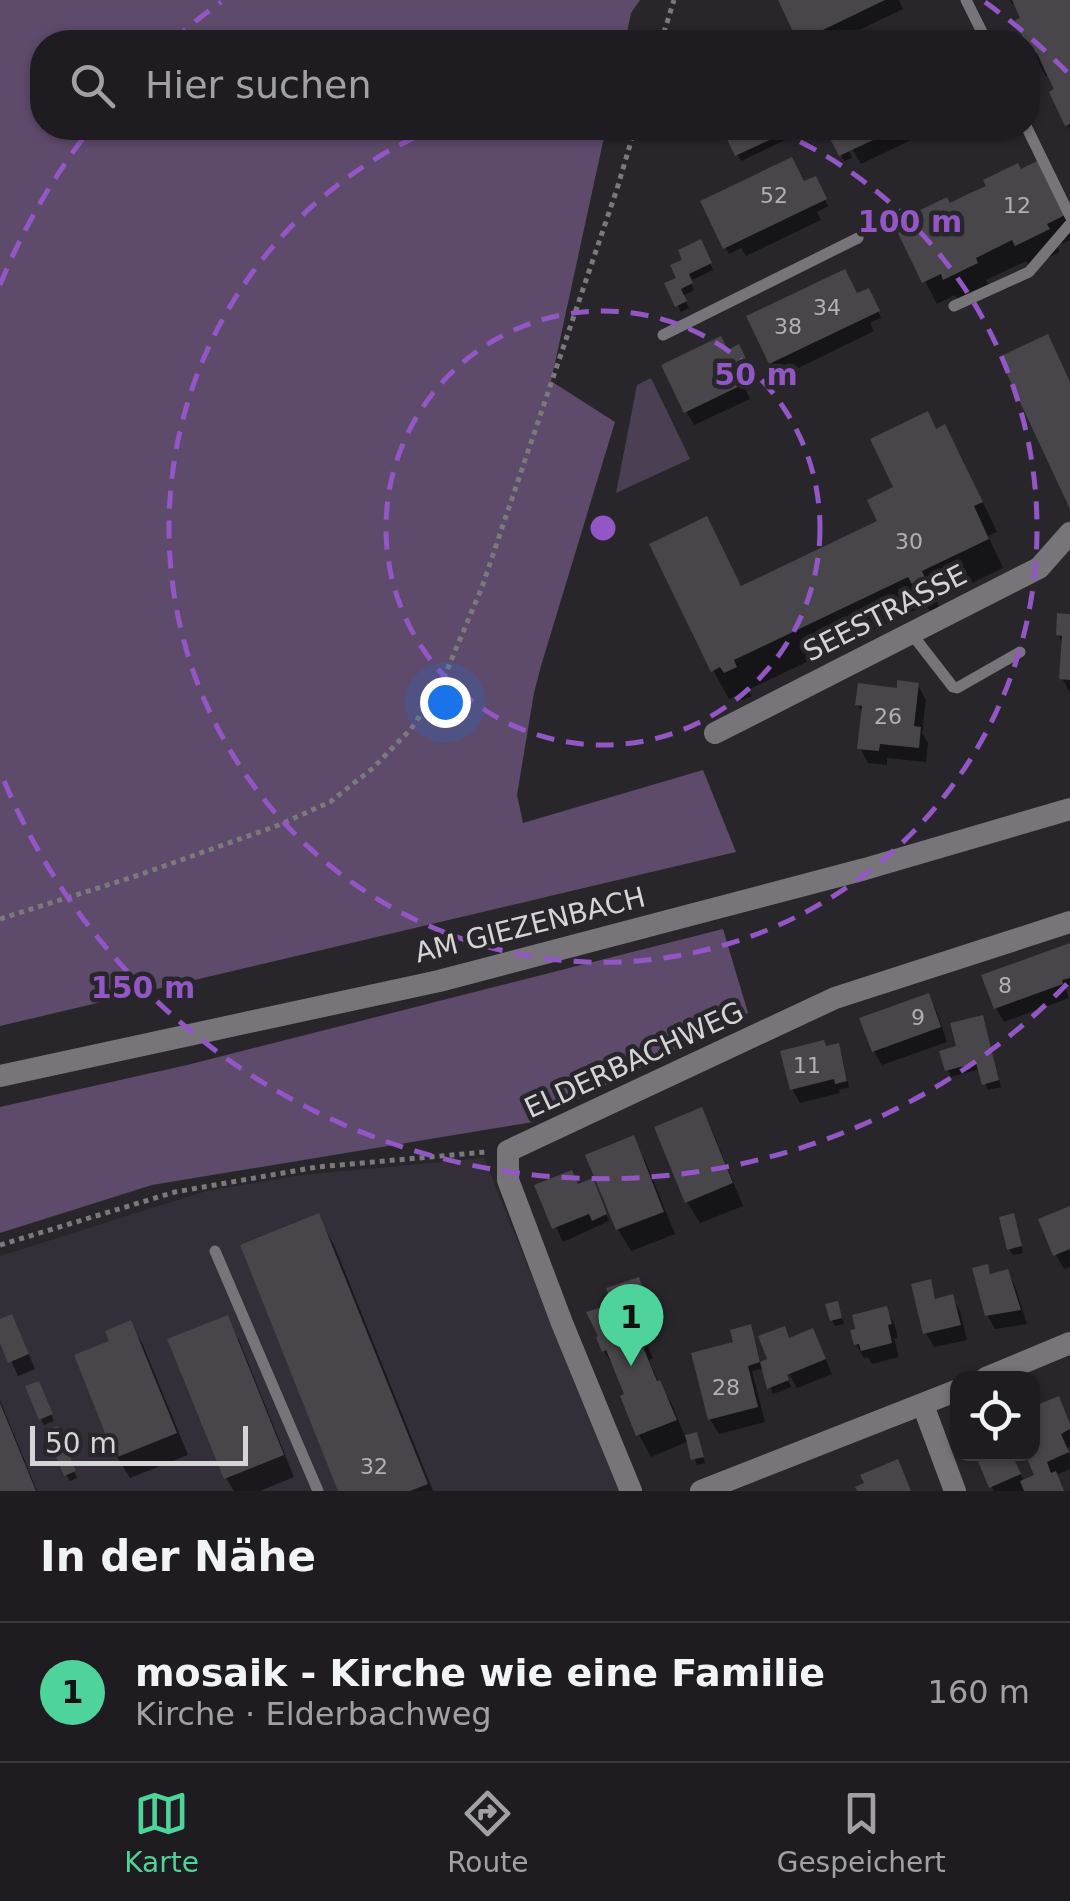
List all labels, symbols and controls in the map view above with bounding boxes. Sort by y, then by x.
search box [30,30,1040,140]
icon: search [65,58,120,113]
text: Hier suchen [145,63,372,107]
house number: 52 [760,183,788,208]
house number: 12 [1003,193,1031,218]
text: 100 m [858,204,962,239]
house number: 34 [813,295,841,320]
house number: 38 [774,314,802,339]
text: 50 m [714,357,798,392]
centre of rings [585,510,621,546]
house number: 30 [895,529,923,554]
street label: SEESTRASSE [798,558,972,668]
your location [420,677,471,728]
house number: 26 [874,704,902,729]
street label: AM GIEZENBACH [411,880,649,970]
text: 150 m [91,970,195,1005]
house number: 8 [998,973,1012,998]
street label: ELDERBACHWEG [519,995,749,1125]
house number: 9 [911,1005,925,1030]
house number: 11 [793,1053,821,1078]
pin: 1 [598,1284,664,1366]
map controls [950,1371,1040,1461]
button: locate [950,1371,1040,1461]
house number: 28 [712,1375,740,1400]
scale bar [30,1421,248,1466]
text: 50 m [45,1427,117,1460]
house number: 32 [360,1454,388,1479]
text: In der Nähe [40,1532,316,1581]
text: mosaik - Kirche wie eine Familie [135,1651,825,1695]
text: 1 [61,1673,84,1711]
text: 160 m [928,1673,1030,1711]
text: Kirche · Elderbachweg [135,1695,492,1733]
tab: Karte [124,1786,199,1879]
tab: Route [447,1786,528,1879]
tab: Gespeichert [777,1786,946,1879]

